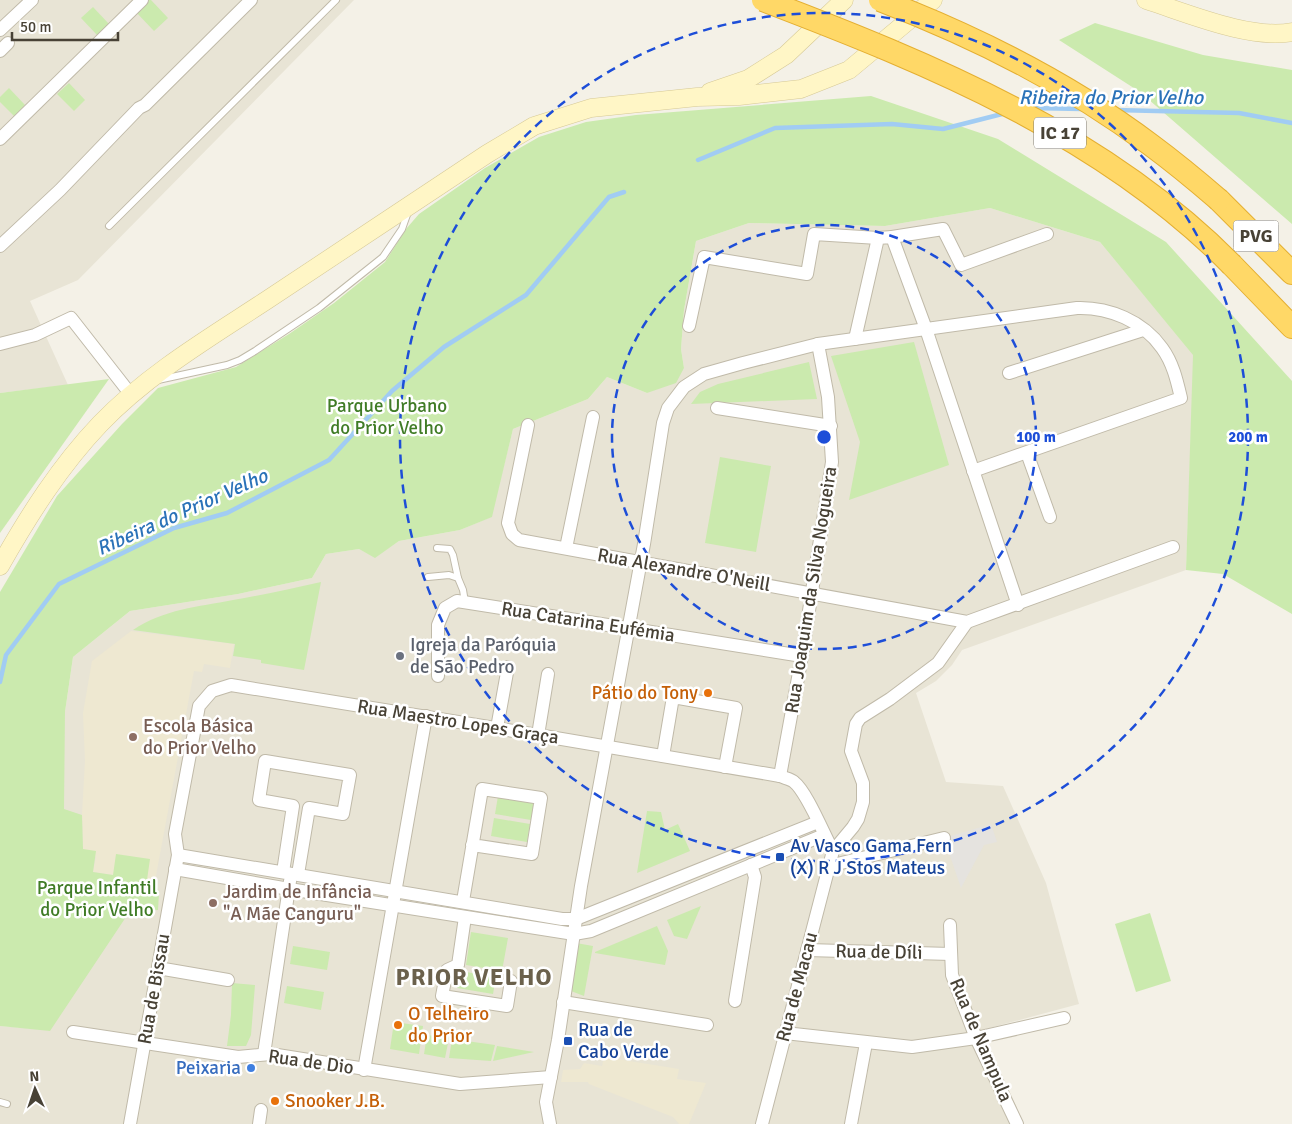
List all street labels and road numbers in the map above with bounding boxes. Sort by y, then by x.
road number: IC 17 [1034,118,1086,148]
road number: PVG [1234,220,1278,252]
street label: Rua Joaquim da Silva Nogueira [780,465,842,715]
street label: Rua Alexandre O'Neill [596,543,772,597]
street label: Rua Catarina Eufémia [499,596,677,648]
street label: Rua Maestro Lopes Graça [355,694,561,750]
street label: Rua de Macau [771,929,823,1045]
street label: Rua de Bissau [132,932,176,1046]
street label: Rua de Díli [835,939,923,965]
street label: Rua de Nampula [944,974,1018,1106]
street label: Rua de Dio [267,1044,356,1080]

